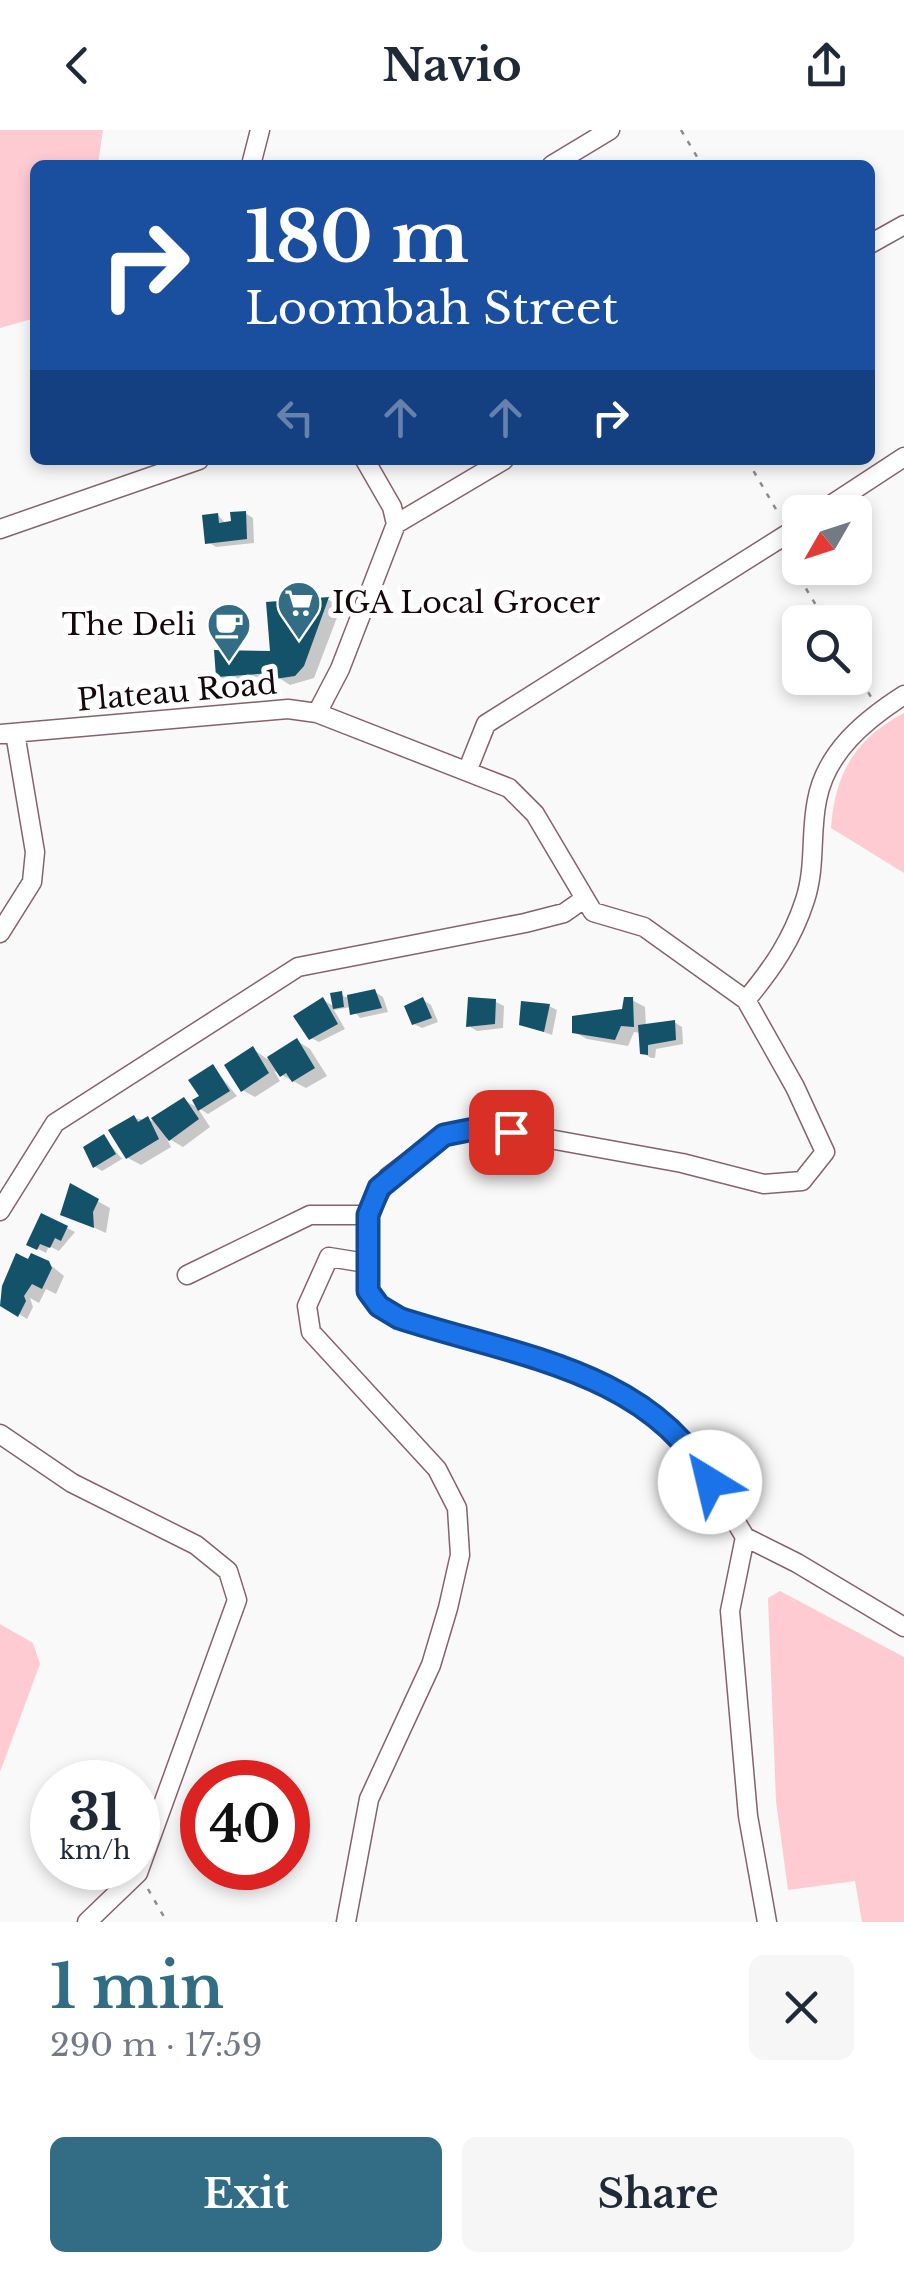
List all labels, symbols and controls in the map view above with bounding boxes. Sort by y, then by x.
text: Navio [382,37,522,93]
icon: back [50,38,105,93]
icon: share [799,38,854,93]
text: 180 m [245,194,469,281]
icon: right [80,200,210,330]
text: Loombah Street [245,280,618,336]
icon: left [268,390,323,445]
icon: ahead [373,390,428,445]
icon: ahead [478,390,533,445]
icon: right [583,390,638,445]
north arrow [782,495,872,585]
map controls [782,495,872,695]
supermarket icon: IGA Local Grocer [276,580,322,641]
place label: IGA Local Grocer [332,584,601,621]
cafe icon: The Deli [206,602,252,663]
button: search [782,605,872,695]
place label: The Deli [62,606,196,643]
street label: Plateau Road [75,664,279,719]
pin [469,1090,554,1175]
icon: arrive [484,1105,539,1160]
position arrow [658,1430,762,1534]
speed limit sign: 40 [180,1760,310,1890]
text: 31 [68,1781,122,1844]
text: km/h [60,1835,130,1866]
text: 1 min [50,1950,224,2024]
button: close [749,1955,854,2060]
text: 290 m · 17:59 [50,2025,262,2065]
button: Exit [50,2137,442,2252]
button: Share [462,2137,854,2252]

